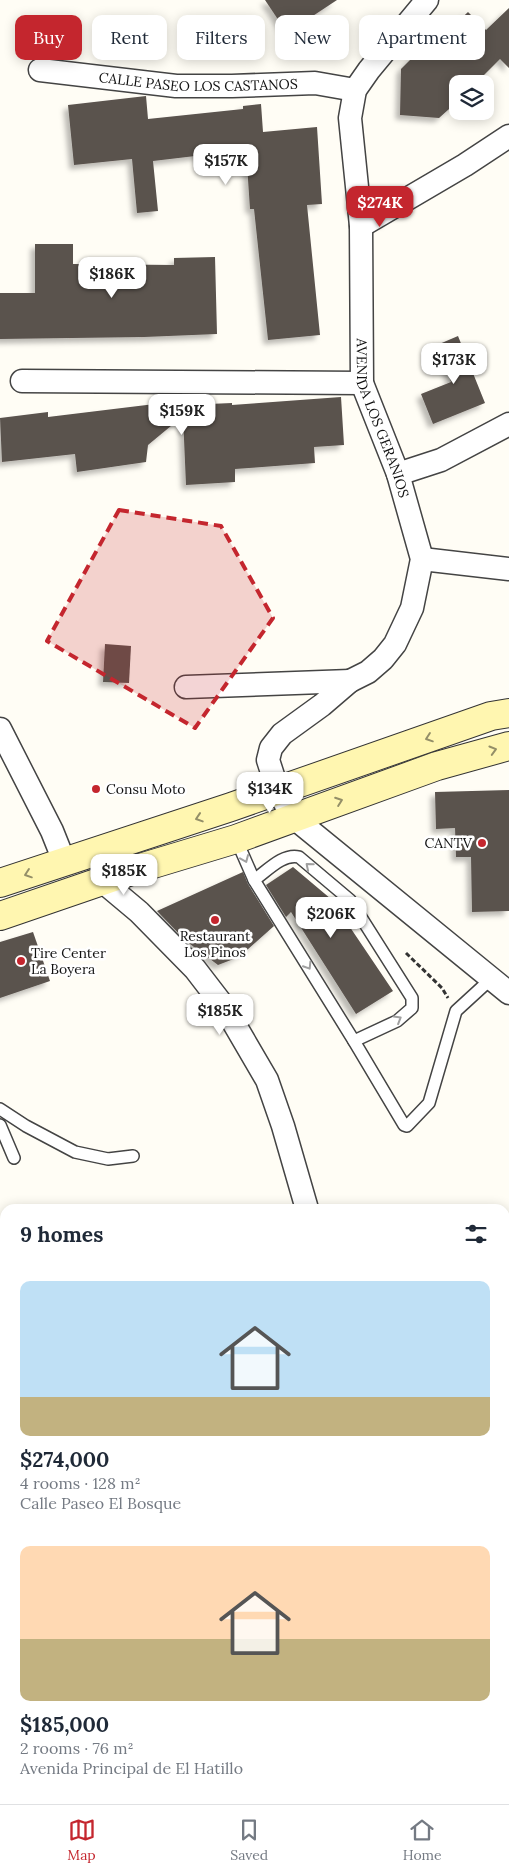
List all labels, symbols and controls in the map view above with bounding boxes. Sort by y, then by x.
chip: Buy [15,15,82,60]
chip: Rent [92,15,167,60]
chip: Filters [177,15,265,60]
chip: New [275,15,349,60]
chip: Apartment [359,15,485,60]
street label: CALLE PASEO LOS CASTANOS [98,68,298,95]
map controls [449,75,494,120]
button: layers [449,75,494,120]
pin: $157K [191,144,261,186]
text: $157K [204,150,248,170]
pin: $274K [345,186,415,228]
text: $274K [357,192,403,212]
pin: $186K [77,256,147,299]
text: $186K [89,263,135,283]
street label: AVENIDA LOS GERANIOS [352,337,413,500]
pin: $173K [419,342,489,385]
text: $173K [432,349,476,369]
pin: $159K [147,394,217,436]
text: $159K [159,400,205,420]
one-way arrow [425,732,434,742]
one-way arrow [489,746,497,756]
pin: $134K [235,772,305,814]
text: $134K [247,778,293,798]
place label: Consu Moto [106,780,186,798]
marker: Consu Moto [90,783,102,795]
one-way arrow [334,797,343,807]
one-way arrow [195,812,204,822]
place label: CANTV [425,834,473,852]
marker: CANTV [476,837,488,849]
pin: $185K [89,854,159,896]
one-way arrow [239,854,250,863]
text: $185K [101,860,147,880]
one-way arrow [306,863,315,871]
one-way arrow [24,868,33,878]
pin: $206K [296,896,366,939]
text: $206K [307,903,355,923]
marker: Restaurant Los Pinos [209,914,221,926]
place label: Restaurant Los Pinos [180,927,251,961]
place label: Tire Center La Boyera [31,944,106,978]
marker: Tire Center La Boyera [15,955,27,967]
one-way arrow [301,960,311,969]
pin: $185K [185,994,255,1036]
text: $185K [197,1000,243,1020]
one-way arrow [393,1016,402,1026]
icon: filters [462,1220,490,1248]
text: 9 homes [20,1221,103,1248]
icon: home [210,1313,300,1403]
text: $274,000 [20,1446,109,1473]
text: 4 rooms · 128 m² [20,1473,141,1493]
text: Calle Paseo El Bosque [20,1493,181,1513]
icon: home [210,1578,300,1668]
text: $185,000 [20,1711,109,1738]
text: 2 rooms · 76 m² [20,1738,134,1758]
text: Avenida Principal de El Hatillo [20,1758,243,1778]
tab: Map [67,1816,96,1864]
tab: Saved [230,1816,268,1864]
tab: Home [403,1816,442,1864]

